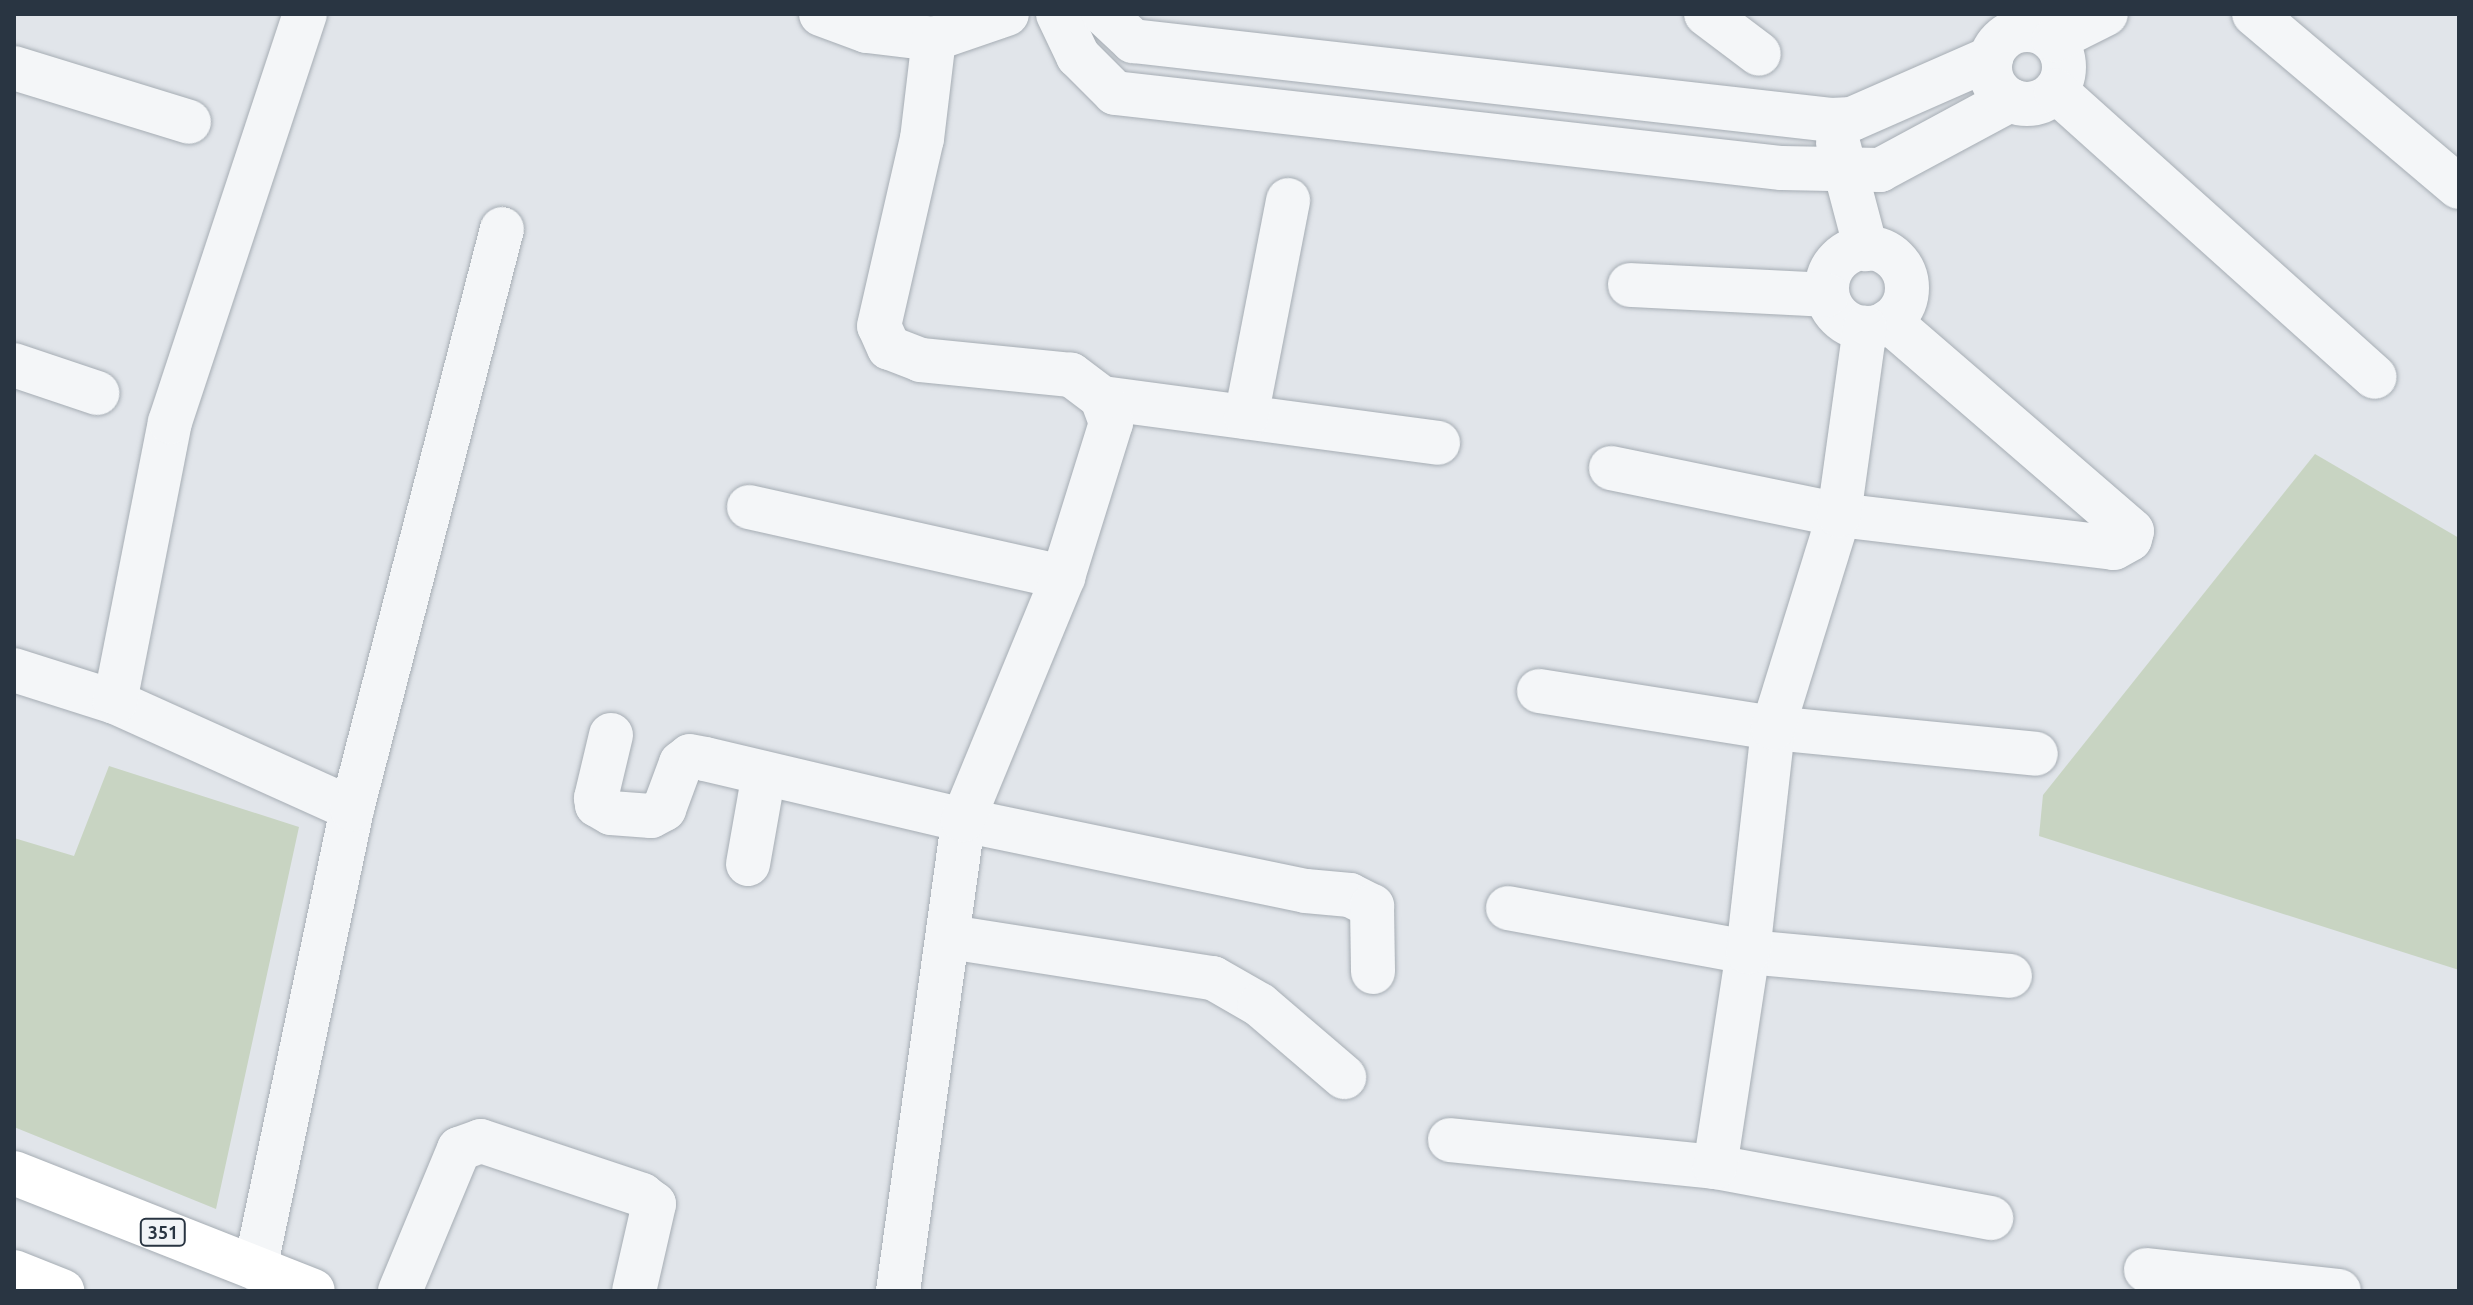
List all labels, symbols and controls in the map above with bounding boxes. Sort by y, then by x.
road number: 351 [139,1218,187,1246]

